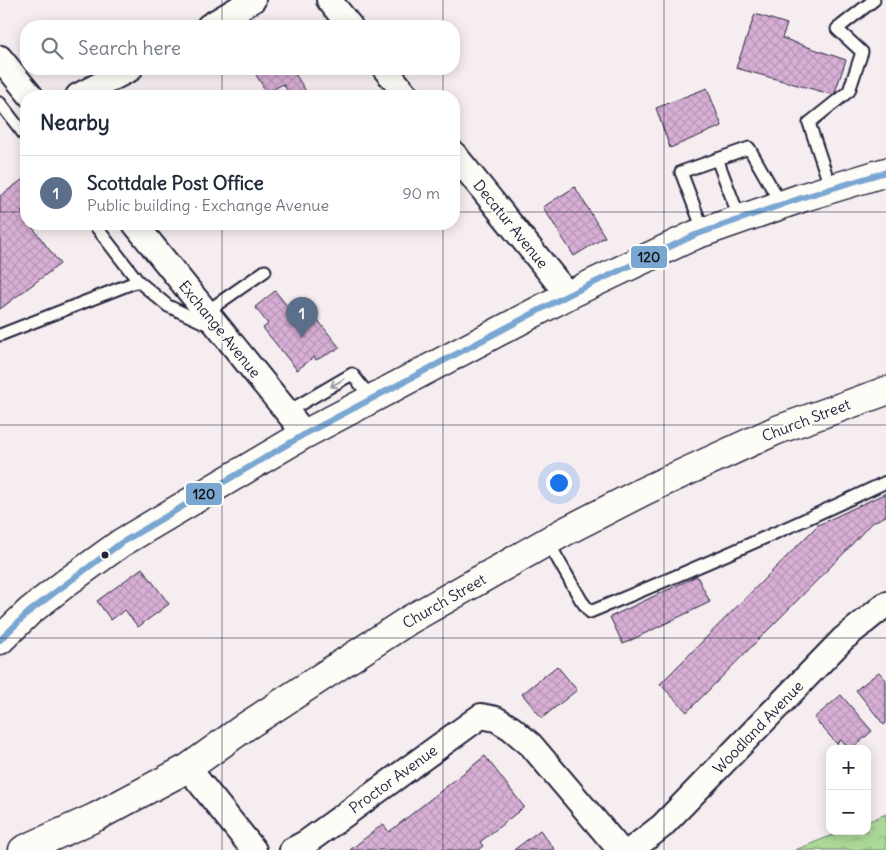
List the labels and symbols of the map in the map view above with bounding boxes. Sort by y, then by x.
street label: Decatur Avenue [469,176,553,272]
line badge: 120 [630,245,668,269]
text: 120 [638,248,660,266]
street label: Exchange Avenue [175,277,265,381]
pin: 1 [286,297,318,338]
one-way arrow [331,378,345,388]
street label: Church Street [759,394,853,446]
your location [546,470,572,496]
line badge: 120 [185,482,223,506]
text: 120 [193,485,215,503]
unlabelled marker [100,550,110,560]
street label: Church Street [399,569,489,633]
street label: Woodland Avenue [709,676,807,778]
street label: Proctor Avenue [345,741,441,817]

